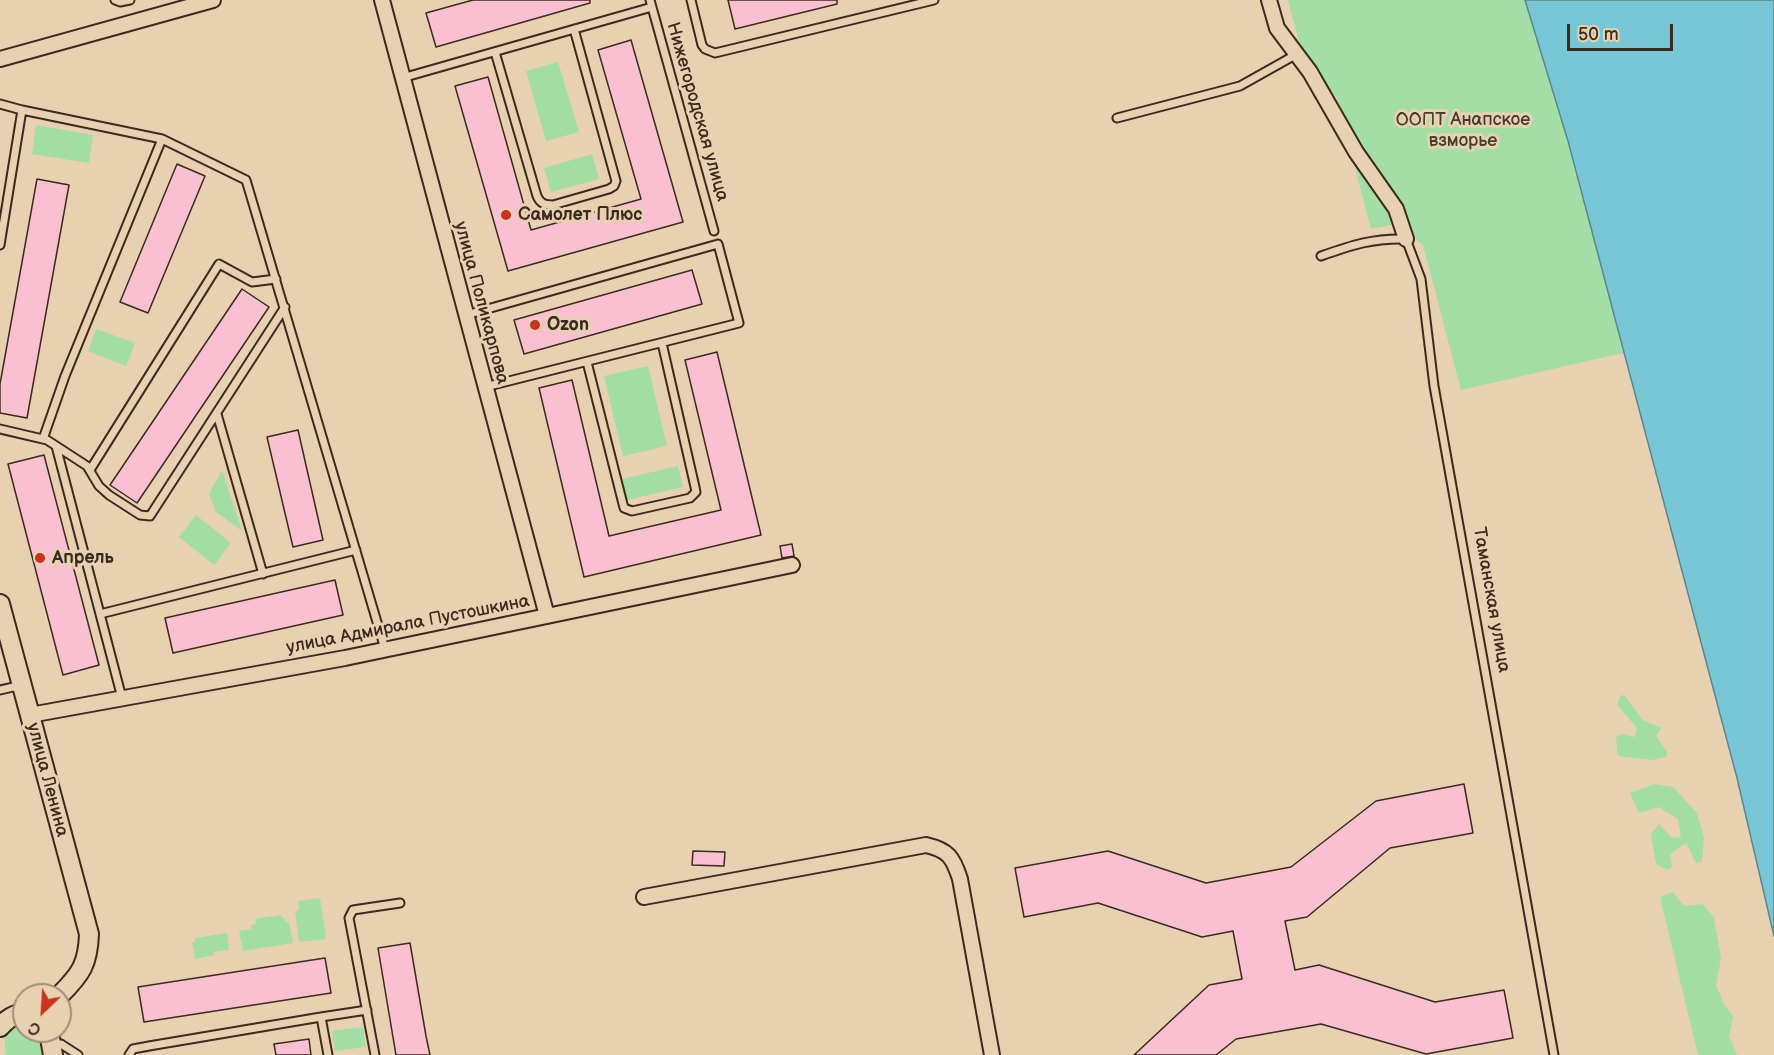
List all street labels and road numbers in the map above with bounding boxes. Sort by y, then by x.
street label: Нижегородская улица [661,20,733,204]
street label: улица Поликарпова [449,219,513,387]
street label: Таманская улица [1468,526,1514,674]
street label: улица Адмирала Пустошкина [285,591,531,659]
street label: улица Ленина [21,721,73,839]

